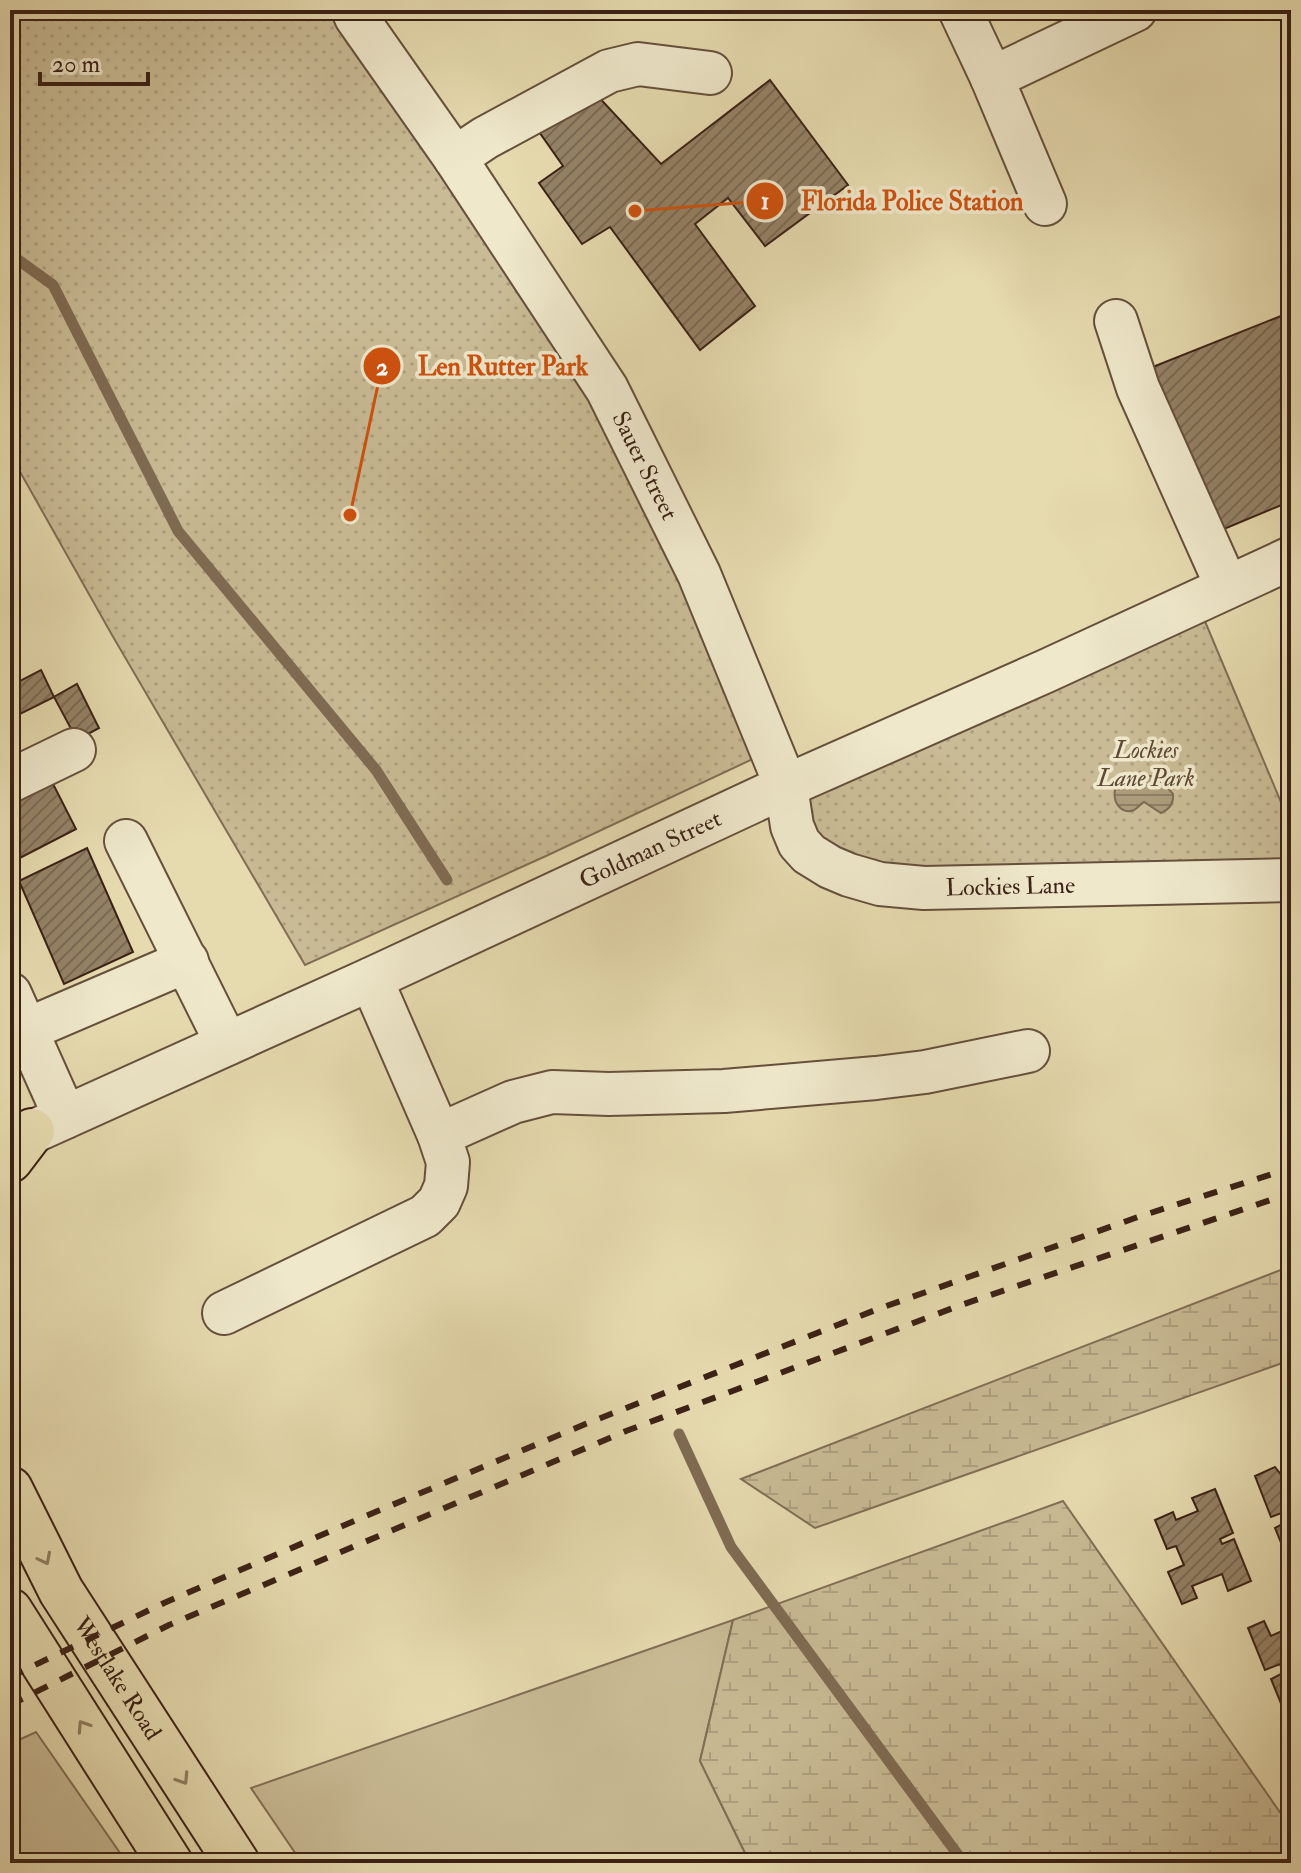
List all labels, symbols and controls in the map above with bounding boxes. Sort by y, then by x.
scale bar [40,36,148,86]
text: 20 m [52,49,101,80]
callout: Florida Police Station [745,176,1040,226]
text: 1 [761,186,769,217]
text: Florida Police Station [801,186,1024,218]
callout: Len Rutter Park [362,341,605,391]
text: Len Rutter Park [418,351,589,383]
text: 2 [376,352,388,383]
street label: Sauer Street [605,406,685,526]
park label: Lockies Lane Park [1096,735,1195,794]
street label: Goldman Street [574,803,727,896]
street label: Lockies Lane [945,870,1075,904]
one-way arrow [35,1550,51,1565]
street label: Westlake Road [65,1610,168,1746]
one-way arrow [77,1721,92,1735]
one-way arrow [173,1770,188,1785]

